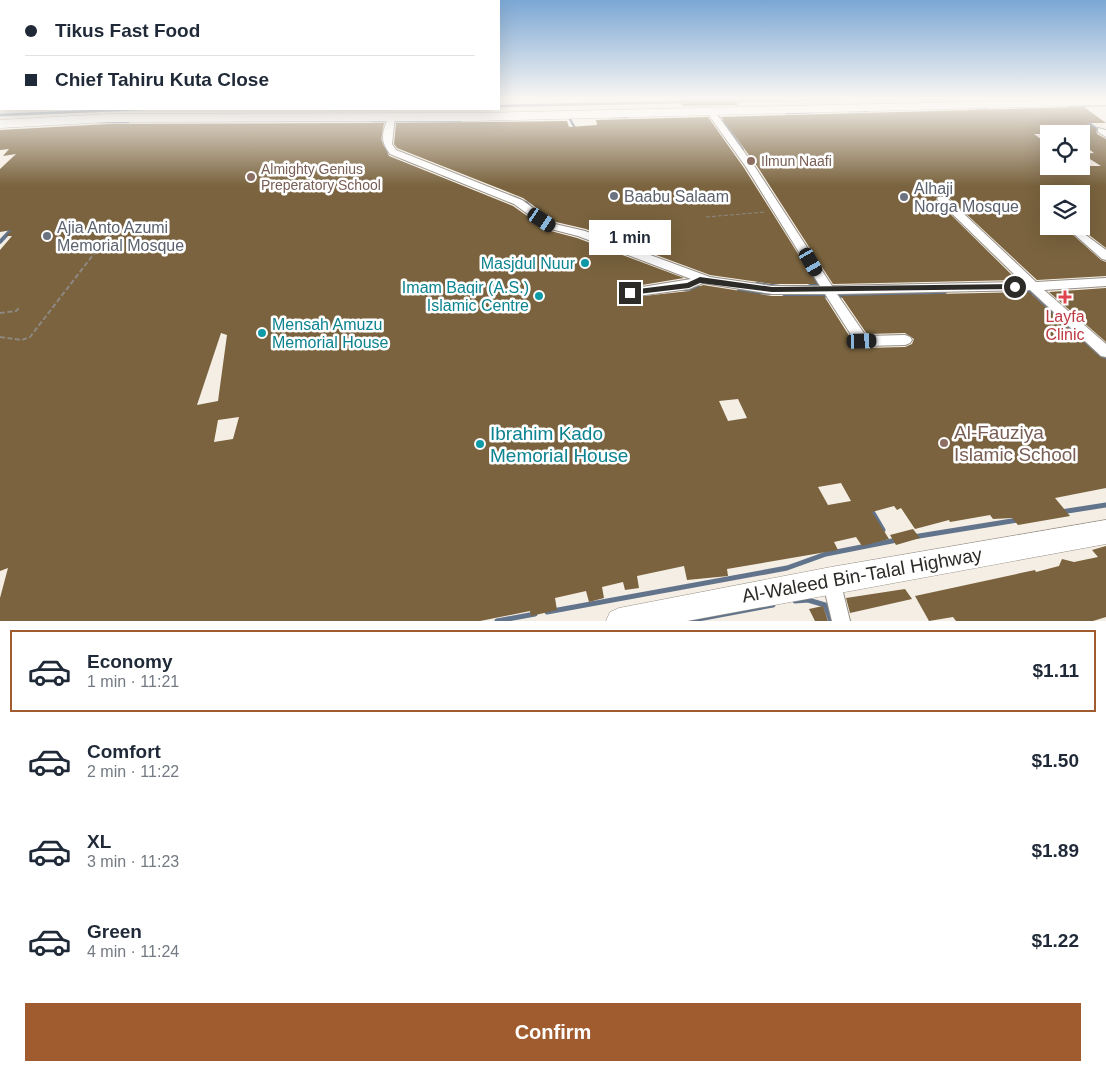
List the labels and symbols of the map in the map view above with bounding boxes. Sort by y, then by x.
place label: Ilmun Naafi [761,153,832,169]
marker: Ilmun Naafi [745,155,757,167]
place label: Almighty Genius Preperatory School [261,161,381,193]
marker: Almighty Genius Preperatory School [245,171,257,183]
place label: Alhaji Norga Mosque [914,180,1019,215]
place label: Baabu Salaam [624,188,729,205]
marker: Baabu Salaam [608,190,620,202]
marker: Alhaji Norga Mosque [898,191,910,203]
car [525,205,558,235]
place label: Ajia Anto Azumi Memorial Mosque [57,219,184,254]
callout: 1 min [589,220,671,256]
marker: Ajia Anto Azumi Memorial Mosque [41,230,53,242]
car [797,245,824,279]
place label: Masjdul Nuur [481,255,576,272]
marker: Masjdul Nuur [579,257,591,269]
route start [1004,276,1026,298]
place label: Imam Baqir (A.S.) Islamic Centre [402,279,529,314]
route end [619,282,641,304]
marker: Imam Baqir (A.S.) Islamic Centre [533,290,545,302]
marker: Layfa Clinic [1058,290,1072,304]
place label: Layfa Clinic [1045,308,1085,343]
place label: Mensah Amuzu Memorial House [272,316,389,351]
marker: Mensah Amuzu Memorial House [256,327,268,339]
car [846,333,877,349]
place label: Al-Fauziya Islamic School [954,422,1077,465]
place label: Ibrahim Kado Memorial House [490,423,628,466]
marker: Al-Fauziya Islamic School [938,437,950,449]
marker: Ibrahim Kado Memorial House [474,438,486,450]
street label: Al-Waleed Bin-Talal Highway [740,543,984,606]

